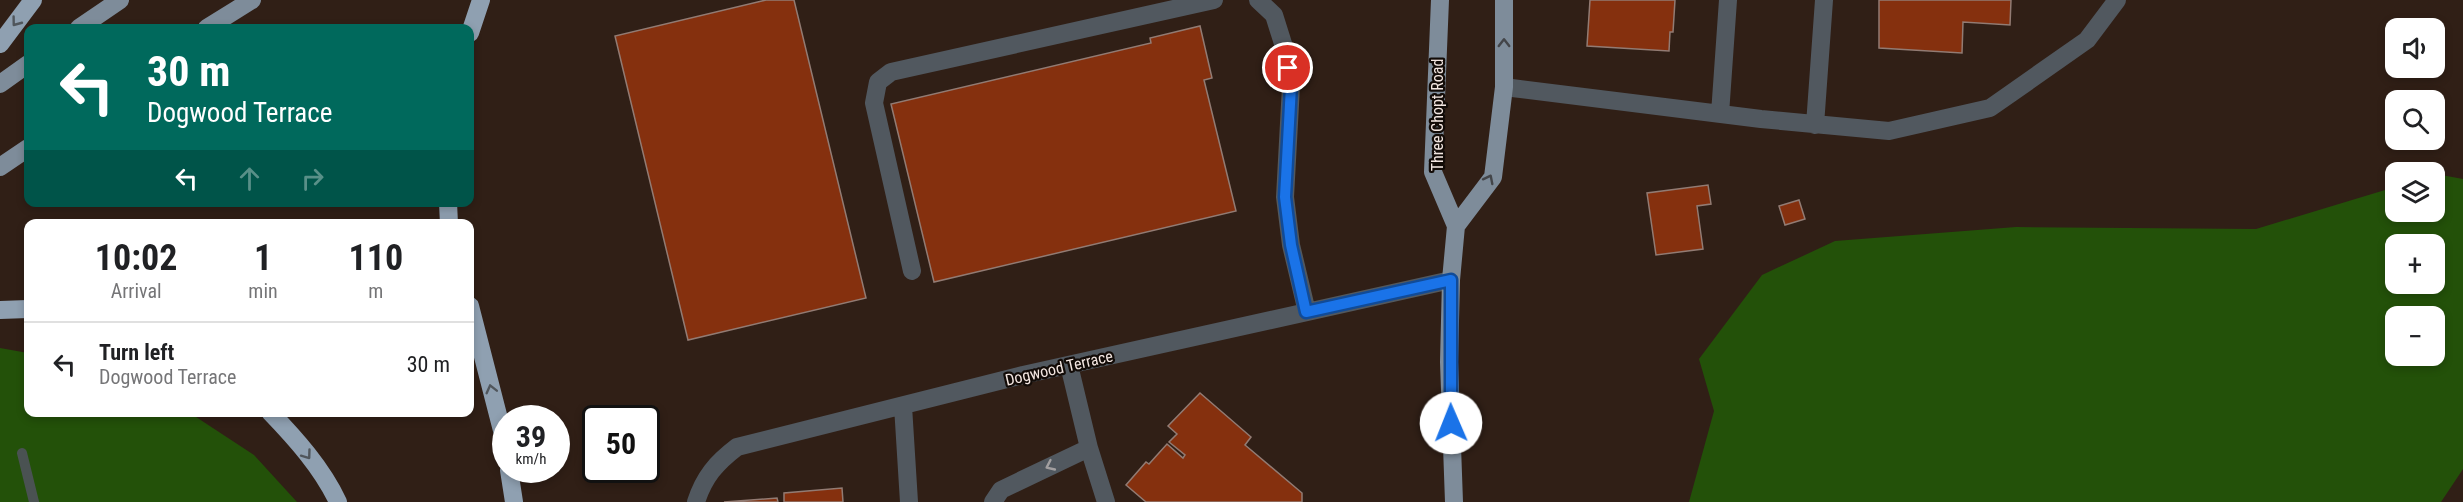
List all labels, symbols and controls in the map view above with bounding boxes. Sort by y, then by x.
one-way arrow [13,15,24,26]
map controls [2385,18,2445,366]
button: sound [2385,18,2445,78]
one-way arrow [1498,39,1510,48]
pin [1262,42,1313,93]
text: 30 m [147,47,230,96]
icon: left [48,48,126,126]
icon: arrive [1271,51,1304,84]
street label: Three Chopt Road [1428,59,1447,171]
button: search [2385,90,2445,150]
text: Dogwood Terrace [147,97,332,129]
icon: left [170,162,203,195]
icon: ahead [233,162,266,195]
icon: right [296,162,329,195]
button: layers [2385,162,2445,222]
one-way arrow [1482,175,1493,185]
button: + [2385,234,2445,294]
text: 10:02 [95,237,177,279]
text: 1 [254,237,272,279]
text: 110 [349,237,403,279]
text: Arrival [111,279,162,303]
text: min [248,279,278,303]
text: m [368,279,383,303]
button: − [2385,306,2445,366]
text: Turn left [99,340,174,365]
street label: Dogwood Terrace [1003,346,1115,390]
icon: left [48,348,81,381]
text: 30 m [407,352,450,377]
text: Dogwood Terrace [99,365,236,389]
one-way arrow [486,384,498,395]
position arrow [1419,391,1483,455]
speed limit sign: 50 [582,405,660,483]
text: 39 [516,419,546,454]
one-way arrow [300,448,311,459]
text: km/h [516,450,546,468]
one-way arrow [1045,459,1056,471]

